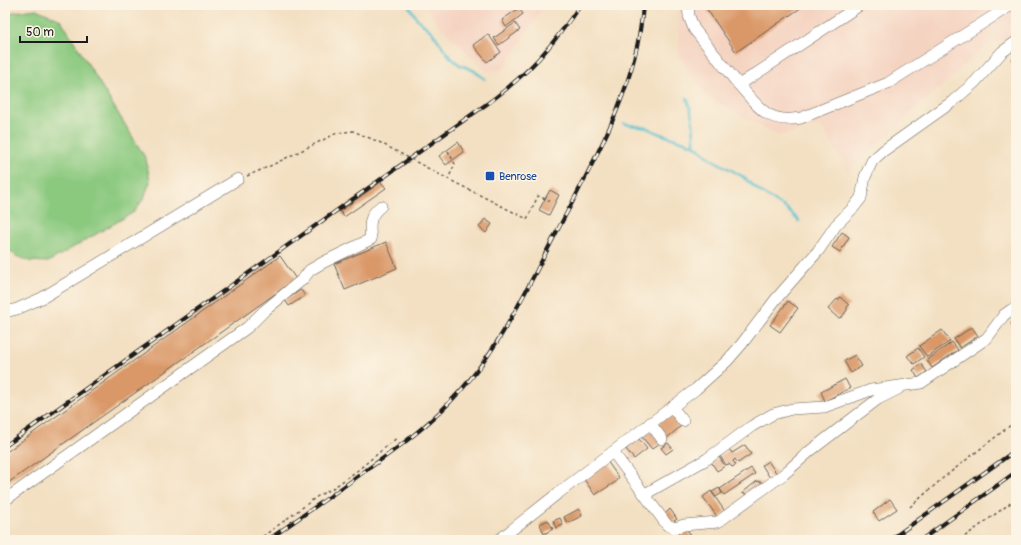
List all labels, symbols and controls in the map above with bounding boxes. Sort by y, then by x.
scale bar [20,18,87,44]
text: 50 m [26,25,54,40]
marker: Benrose [484,170,496,182]
place label: Benrose [499,170,537,183]

